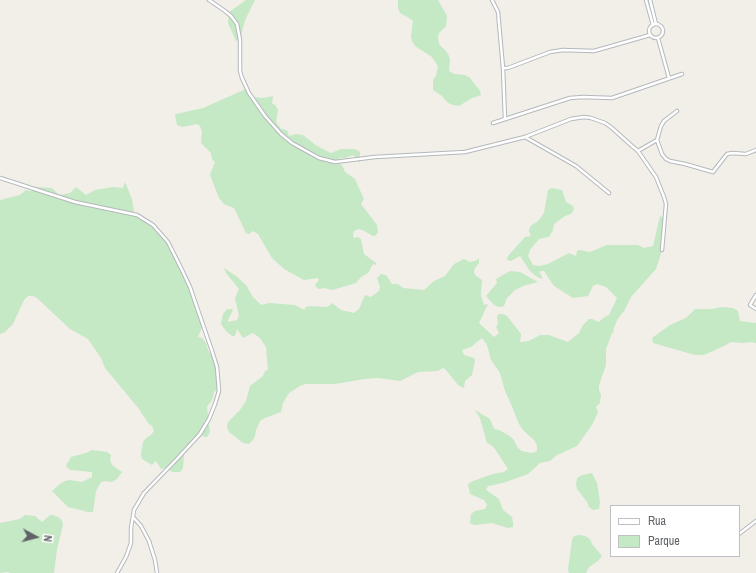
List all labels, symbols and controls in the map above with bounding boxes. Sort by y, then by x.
legend [610,505,740,557]
text: Rua [648,513,666,529]
north arrow [16,517,56,557]
text: Parque [648,533,680,549]
text: N [41,534,55,543]

